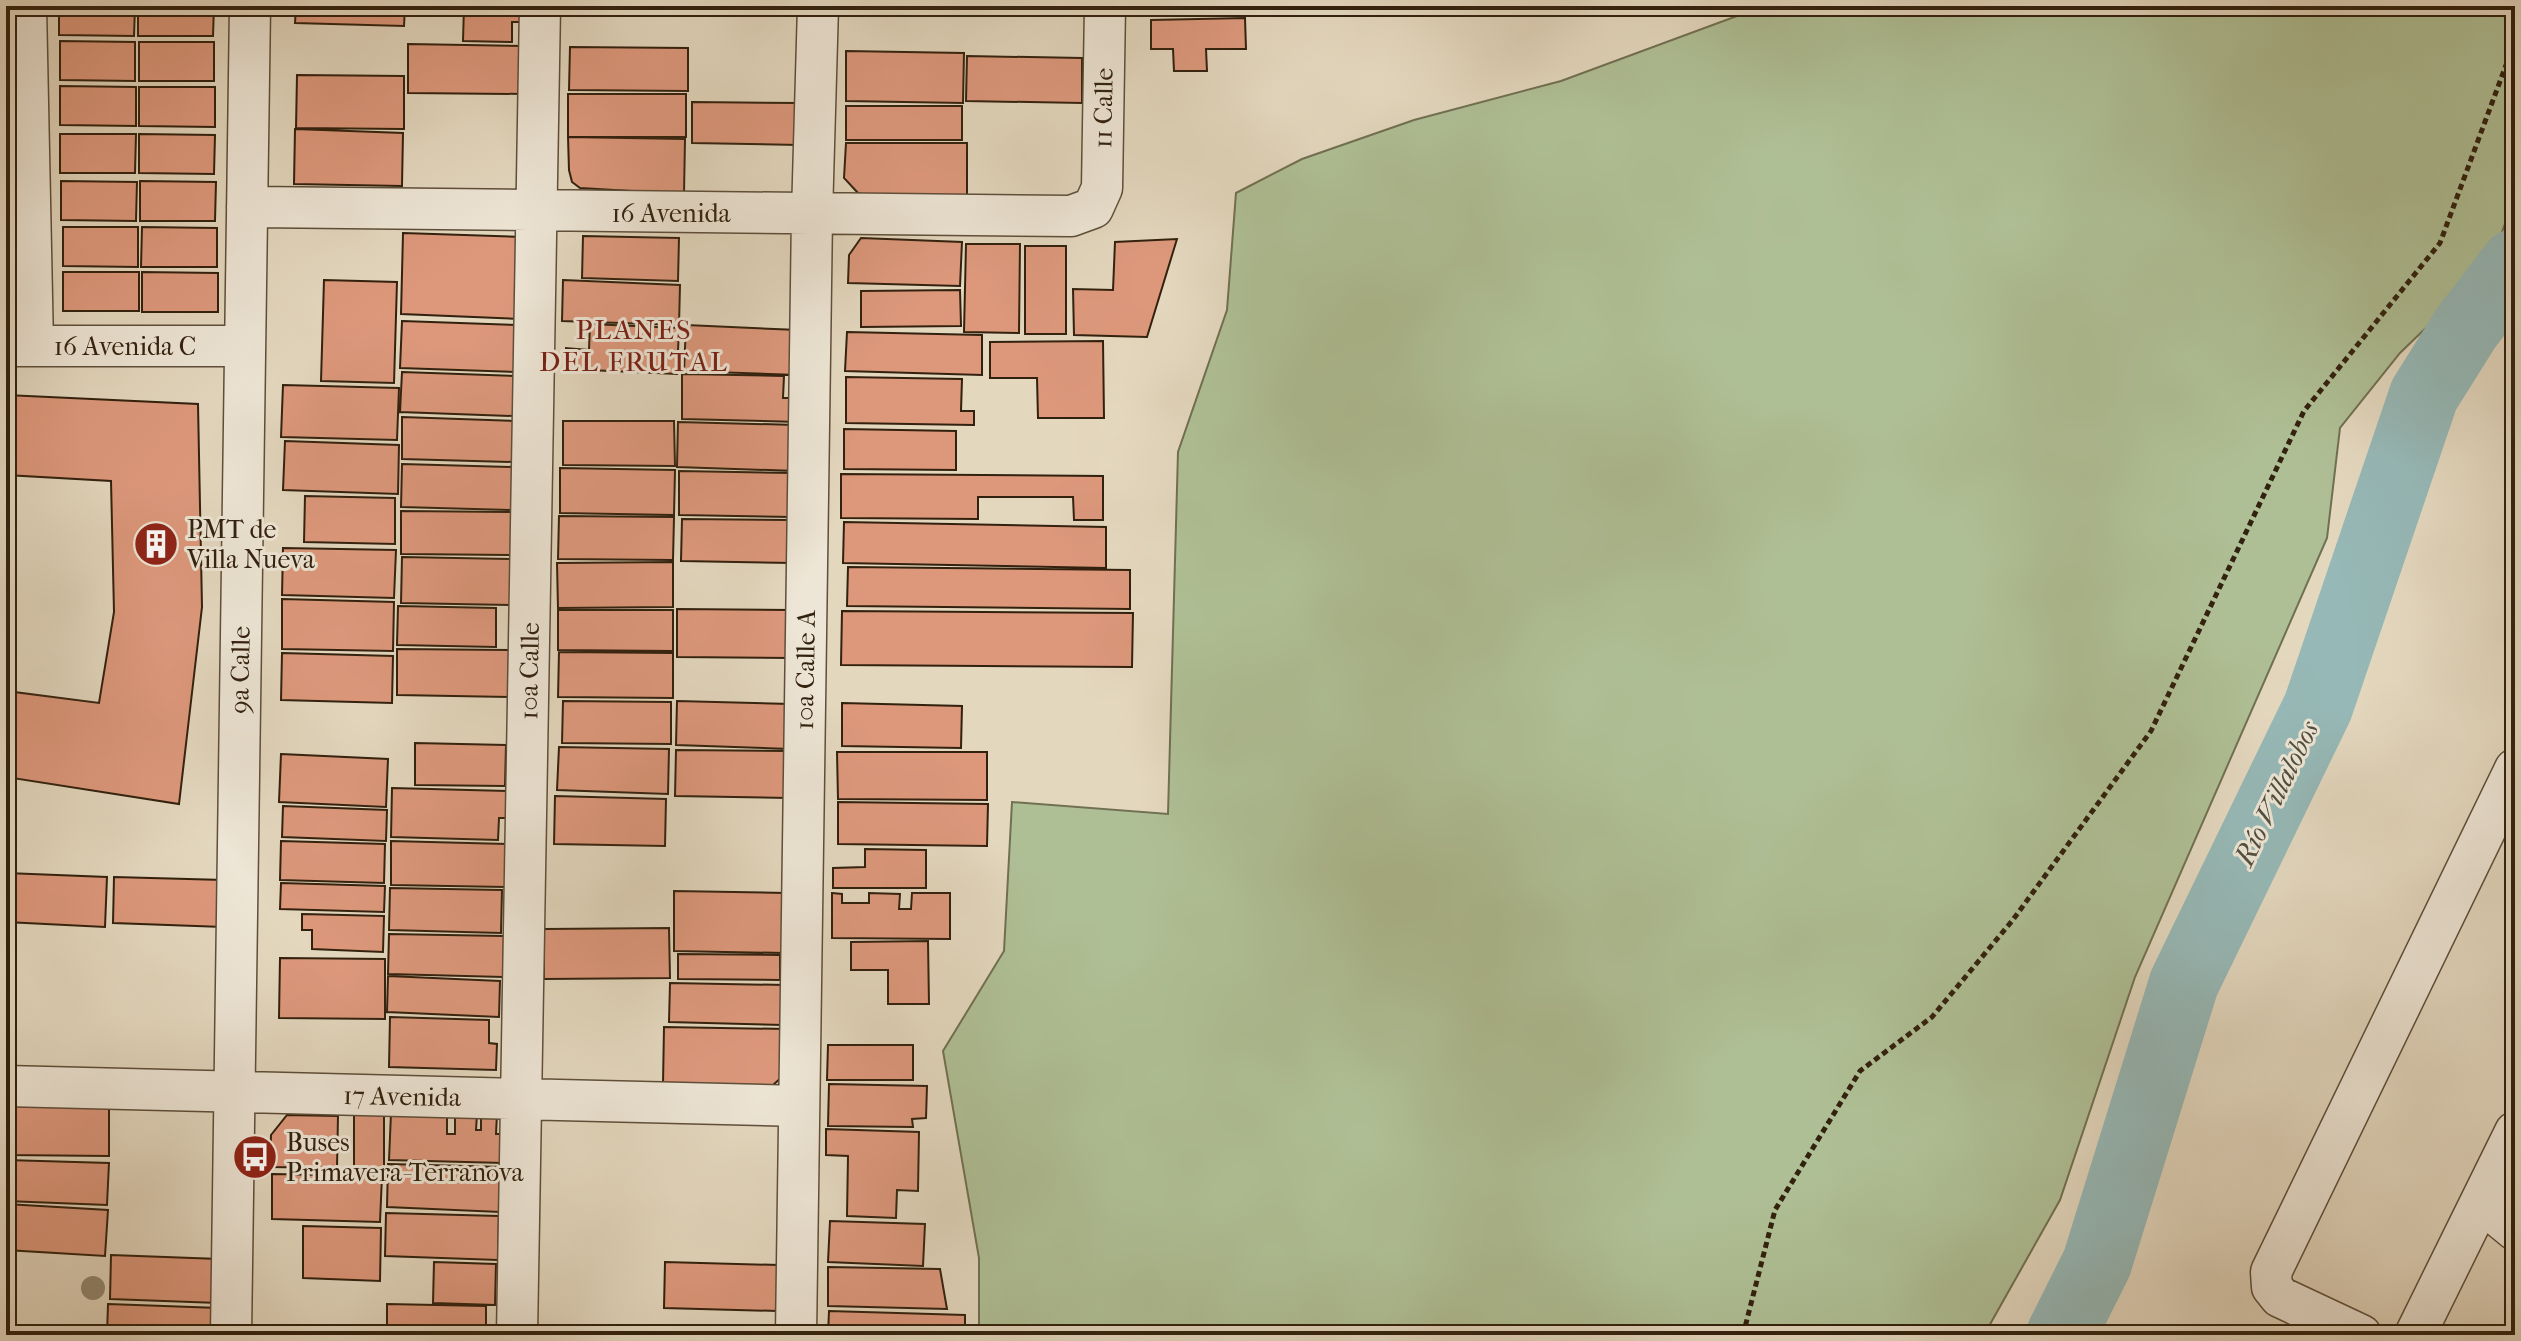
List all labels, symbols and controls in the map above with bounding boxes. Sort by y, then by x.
street label: 11 Calle [1087,67,1120,149]
street label: 16 Avenida [611,198,732,229]
district label: PLANES DEL FRUTAL [539,313,729,378]
street label: 16 Avenida C [54,331,196,362]
place label: PMT de Villa Nueva [186,514,316,575]
building icon: PMT de Villa Nueva [132,520,180,568]
street label: 10a Calle A [789,609,822,730]
street label: 10a Calle [513,622,546,720]
street label: 9a Calle [224,626,257,714]
water label: Río Villalobos [2226,714,2326,873]
street label: 17 Avenida [343,1080,462,1113]
place label: Buses Primavera-Terranova [286,1127,525,1188]
bus stop icon: Buses Primavera-Terranova [231,1133,279,1181]

